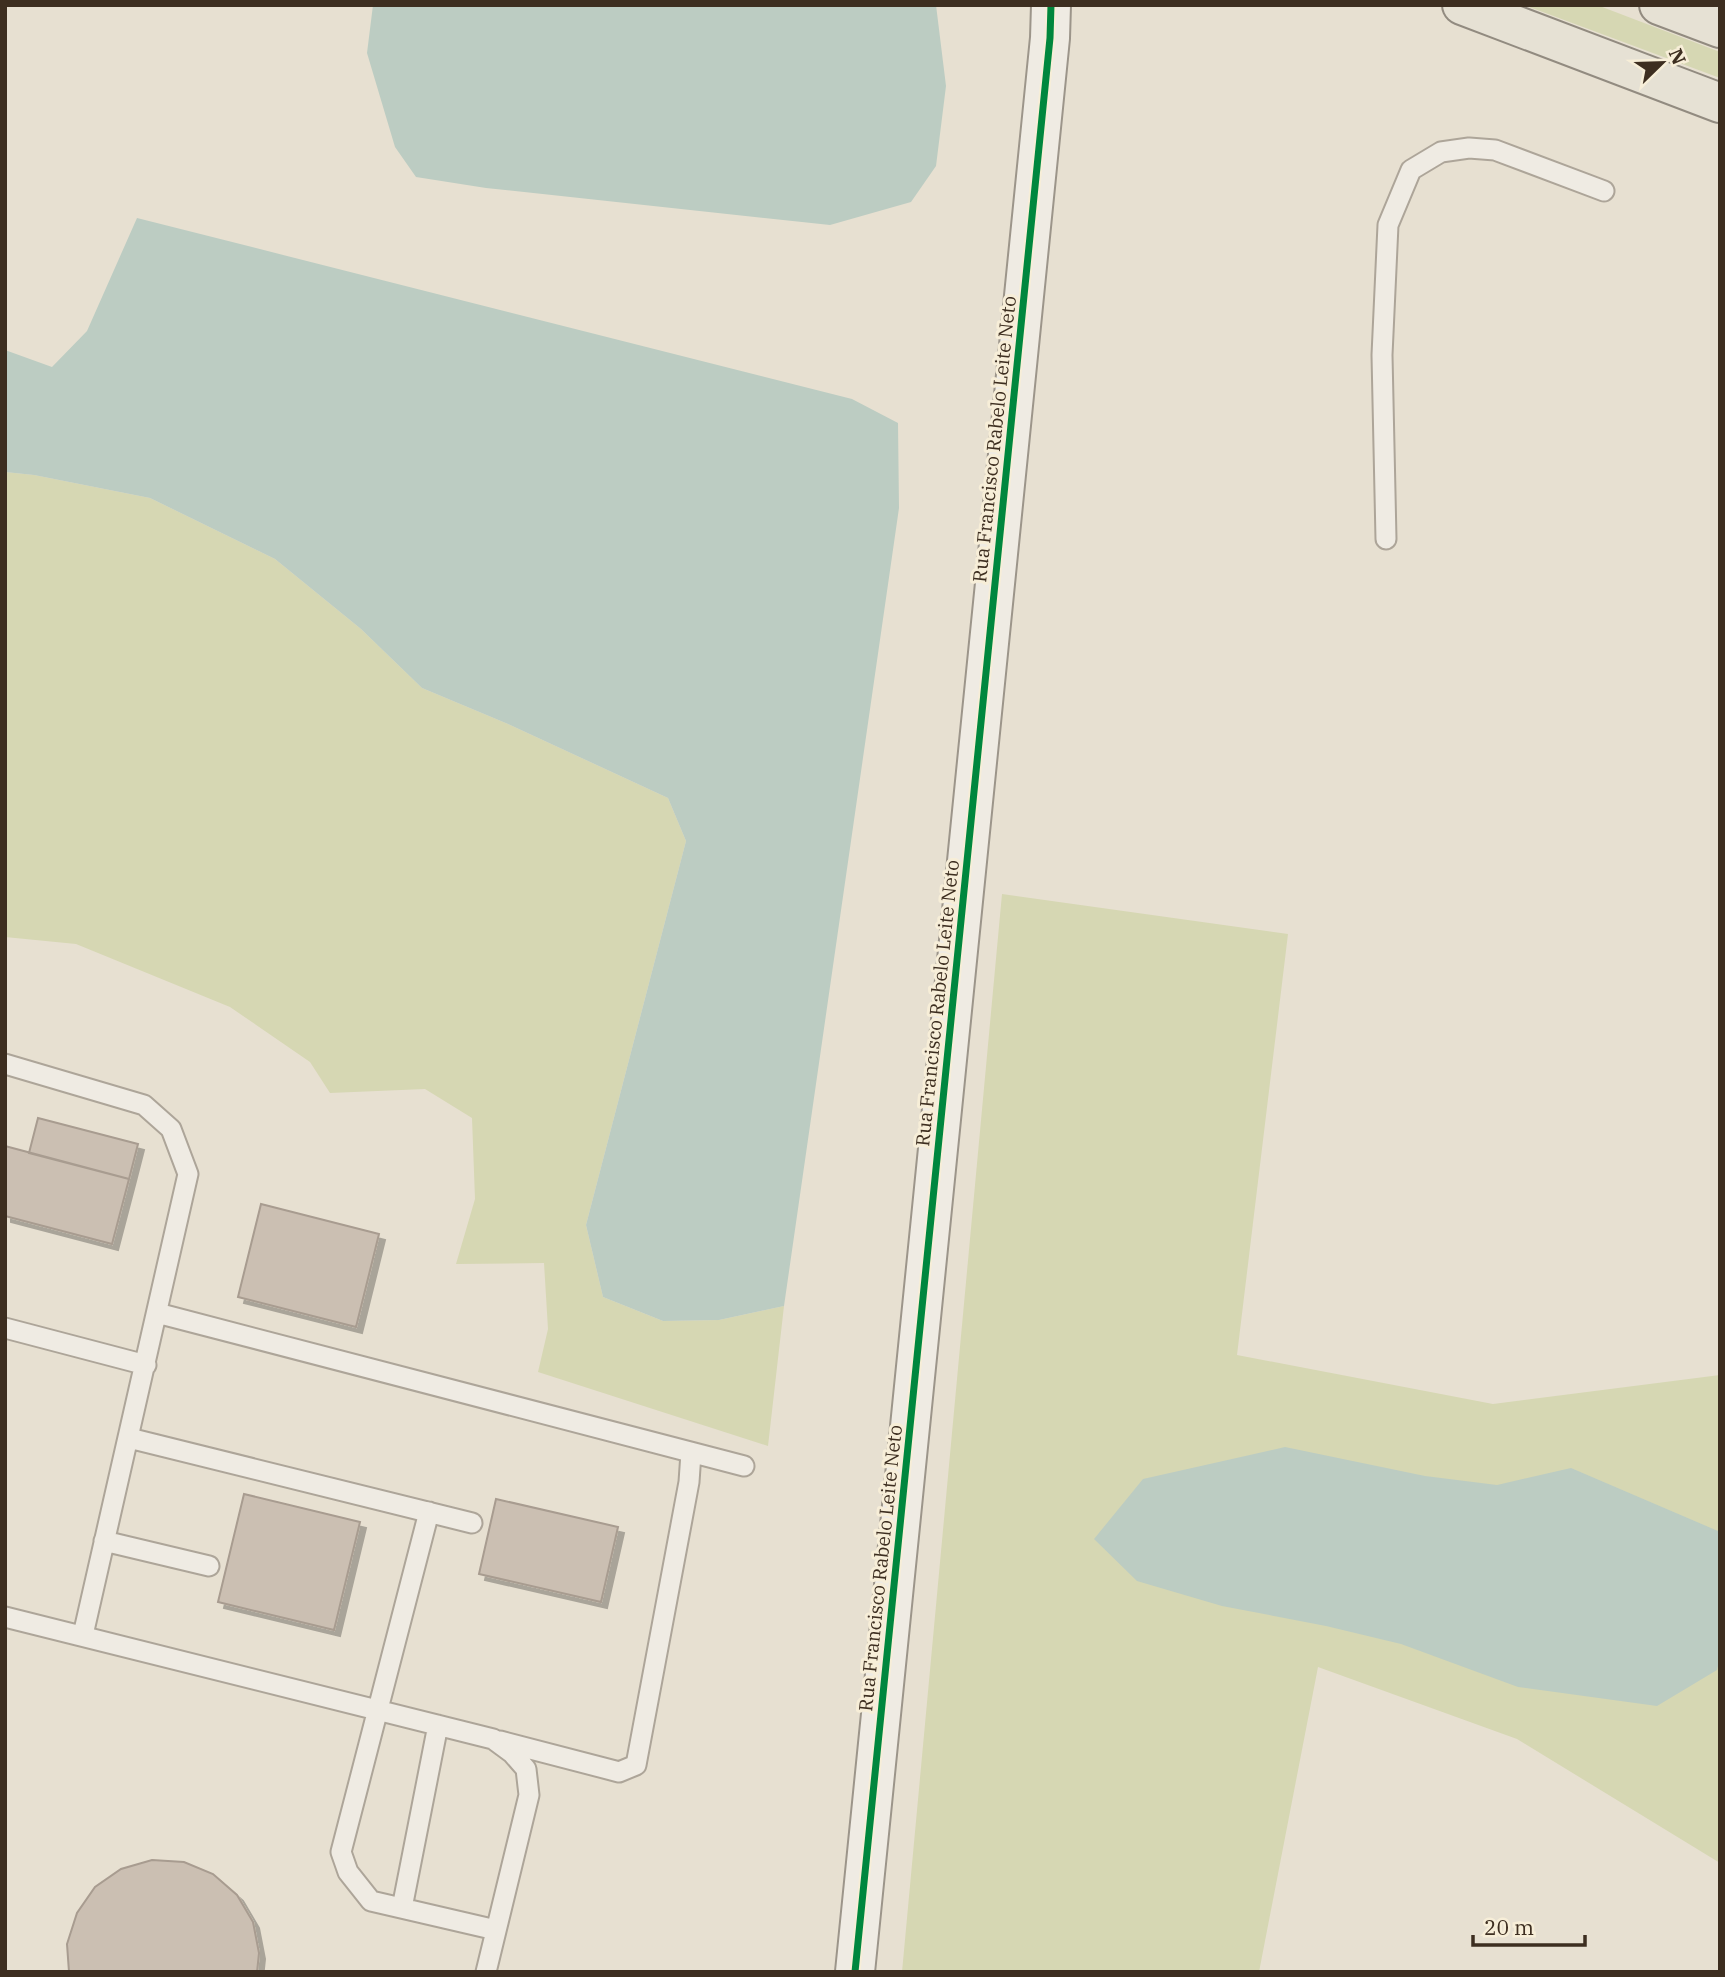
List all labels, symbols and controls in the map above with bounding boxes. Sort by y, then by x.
north arrow [1627,28,1697,98]
text: N [1664,45,1692,68]
street label: Rua Francisco Rabelo Leite Neto [967,295,1021,583]
street label: Rua Francisco Rabelo Leite Neto [910,859,964,1147]
street label: Rua Francisco Rabelo Leite Neto [853,1424,907,1712]
scale bar [1473,1904,1585,1948]
text: 20 m [1484,1913,1534,1941]

